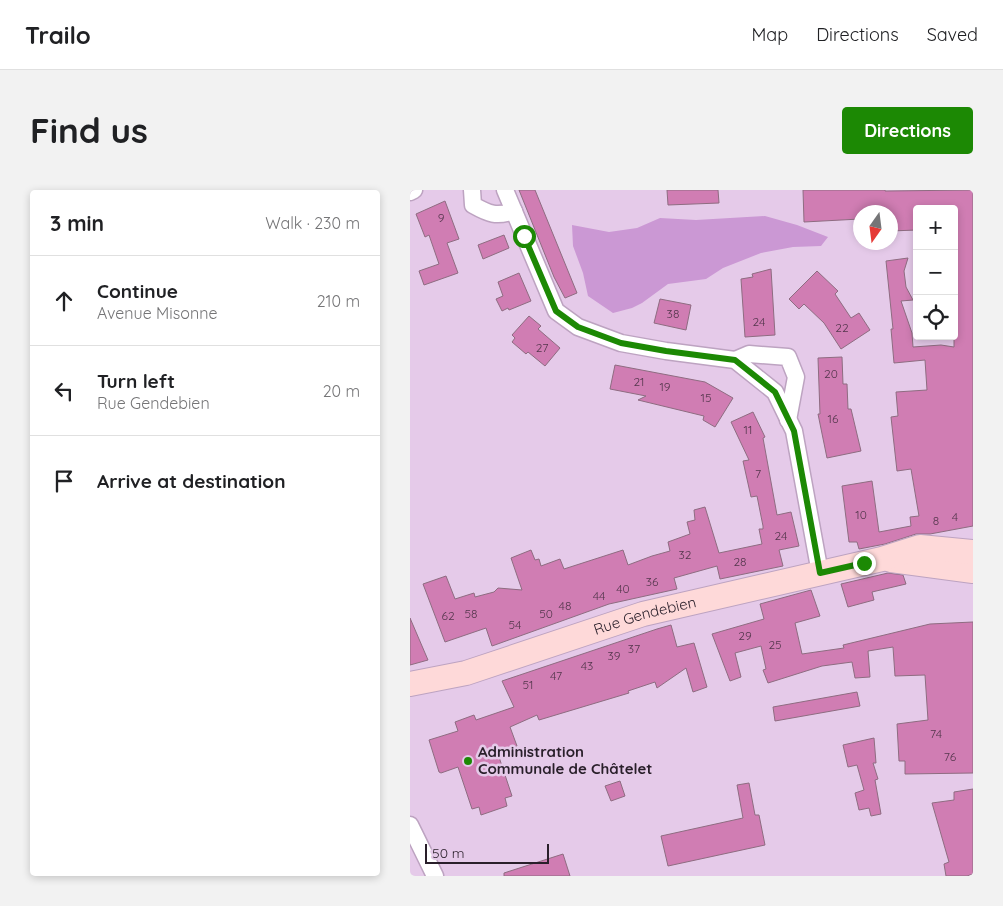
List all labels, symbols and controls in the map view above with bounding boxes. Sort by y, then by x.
text: Trailo [25,20,91,50]
text: Map [751,23,788,46]
text: Directions [816,23,899,46]
text: Saved [927,23,978,46]
button: Directions [842,107,973,154]
text: Find us [30,108,148,152]
north arrow [853,205,898,250]
map controls [913,205,958,340]
button: + [913,205,958,250]
text: 3 min [50,210,104,236]
house number: 9 [438,210,445,225]
text: Walk · 230 m [265,213,360,233]
route start [513,225,536,248]
button: − [913,250,958,295]
text: Continue [97,279,178,303]
icon: ahead [50,287,78,315]
text: 210 m [317,291,360,311]
button: locate [913,295,958,340]
text: Avenue Misonne [97,303,217,323]
house number: 38 [667,306,679,321]
house number: 24 [753,314,765,329]
house number: 22 [835,320,849,335]
house number: 27 [536,340,548,355]
house number: 20 [824,366,838,381]
text: Turn left [97,369,175,393]
house number: 21 [633,374,645,389]
icon: left [50,377,78,405]
house number: 19 [659,379,671,394]
text: 20 m [323,381,360,401]
house number: 15 [701,390,711,405]
text: Rue Gendebien [97,393,210,413]
house number: 16 [828,411,839,426]
house number: 11 [744,422,752,437]
house number: 7 [755,466,761,481]
icon: arrive [50,467,78,495]
text: Arrive at destination [97,469,286,493]
house number: 10 [855,507,867,522]
house number: 4 [952,509,958,524]
house number: 8 [933,513,939,528]
house number: 24 [775,528,787,543]
house number: 32 [679,547,692,562]
route end [853,552,876,575]
house number: 28 [733,554,747,569]
house number: 36 [646,574,659,589]
house number: 40 [616,581,630,596]
house number: 44 [593,588,605,603]
street label: Rue Gendebien [591,592,698,639]
house number: 48 [559,598,571,613]
house number: 58 [464,606,478,621]
house number: 50 [539,606,553,621]
house number: 62 [441,608,455,623]
house number: 54 [509,617,521,632]
house number: 29 [738,628,752,643]
house number: 25 [768,637,782,652]
house number: 37 [628,641,640,656]
house number: 39 [608,648,621,663]
house number: 43 [581,658,593,673]
house number: 47 [550,668,562,683]
house number: 51 [523,677,533,692]
house number: 74 [930,726,942,741]
place label: Administration Communale de Châtelet [478,742,652,778]
house number: 76 [944,749,957,764]
marker: Administration Communale de Châtelet [462,755,474,767]
scale bar [425,841,549,864]
text: 50 m [432,844,465,862]

